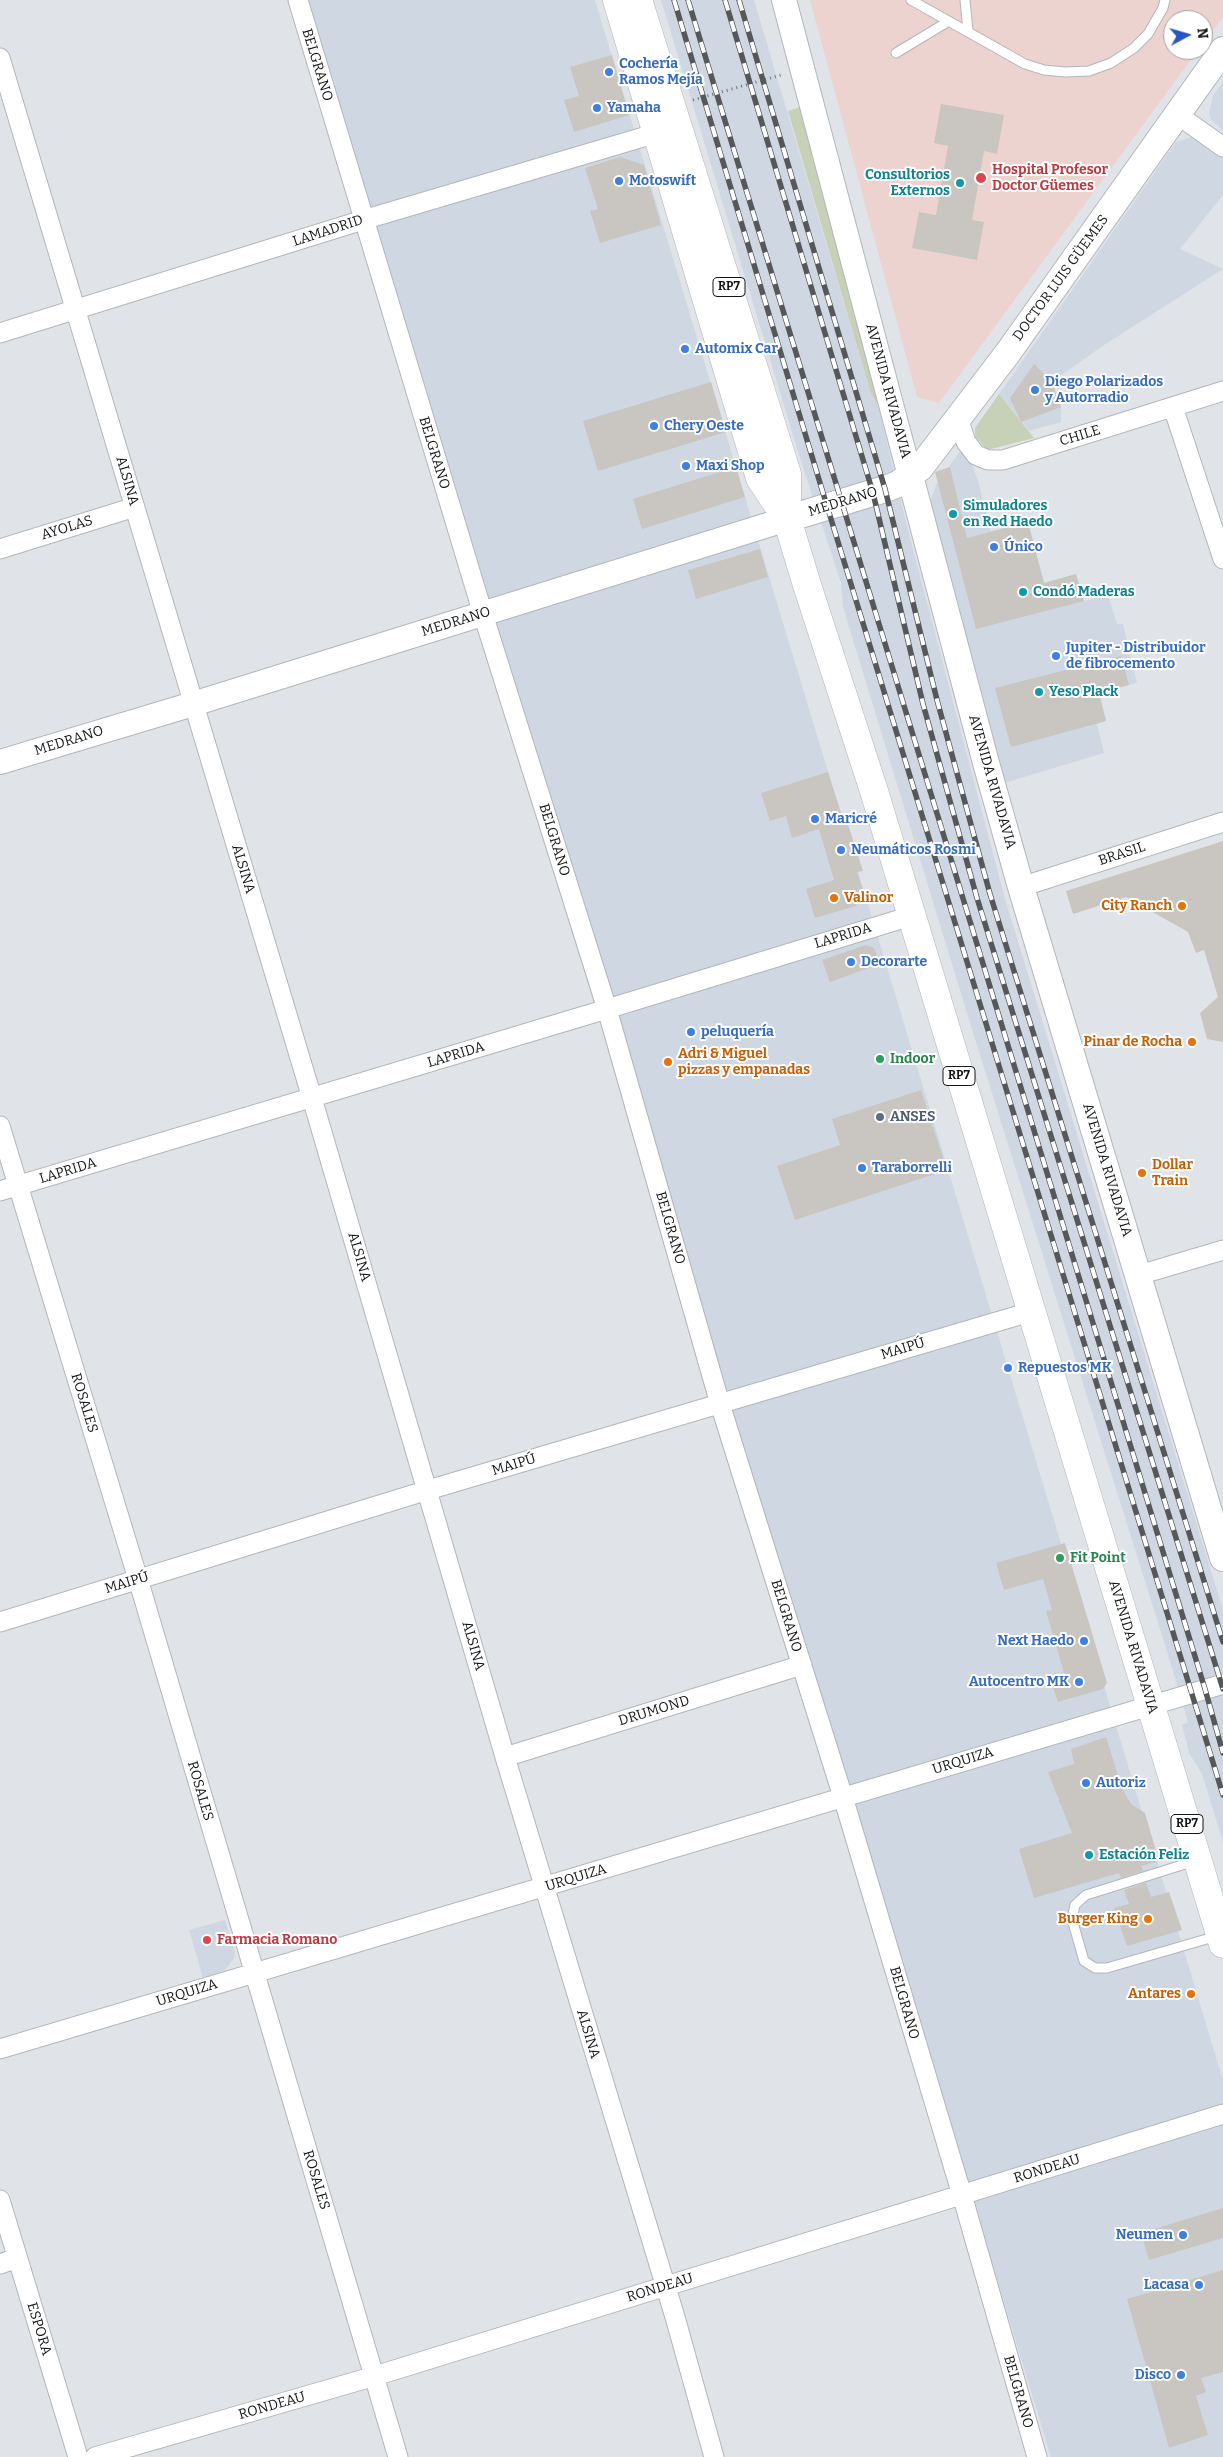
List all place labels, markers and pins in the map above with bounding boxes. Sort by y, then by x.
place label: Cochería Ramos Mejía [619,56,703,88]
marker: Cochería Ramos Mejía [603,66,615,78]
place label: Yamaha [607,100,661,116]
marker: Yamaha [591,102,603,114]
place label: Hospital Profesor Doctor Güemes [992,162,1108,194]
place label: Consultorios Externos [865,167,950,200]
marker: Hospital Profesor Doctor Güemes [974,171,988,185]
place label: Motoswift [629,173,696,189]
marker: Motoswift [613,175,625,187]
marker: Consultorios Externos [954,177,966,189]
place label: Automix Car [695,341,778,357]
marker: Automix Car [679,343,691,355]
place label: Diego Polarizados y Autorradio [1045,374,1163,407]
marker: Diego Polarizados y Autorradio [1029,384,1041,396]
place label: Chery Oeste [664,418,744,434]
marker: Chery Oeste [648,420,660,432]
place label: Maxi Shop [696,458,765,474]
marker: Maxi Shop [680,460,692,472]
place label: Simuladores en Red Haedo [963,498,1053,530]
marker: Simuladores en Red Haedo [947,508,959,520]
place label: Único [1004,539,1043,555]
marker: Único [988,541,1000,553]
place label: Condó Maderas [1033,584,1135,600]
marker: Condó Maderas [1017,586,1029,598]
place label: Jupiter - Distribuidor de fibrocemento [1066,640,1206,672]
marker: Jupiter - Distribuidor de fibrocemento [1050,650,1062,662]
place label: Yeso Plack [1049,684,1118,700]
marker: Yeso Plack [1033,686,1045,698]
place label: Maricré [825,811,877,827]
marker: Maricré [809,813,821,825]
place label: Neumáticos Rosmi [851,842,976,858]
marker: Neumáticos Rosmi [835,844,847,856]
place label: Valinor [844,890,893,906]
marker: Valinor [828,892,840,904]
place label: City Ranch [1101,898,1172,914]
marker: City Ranch [1176,900,1188,912]
place label: Decorarte [861,954,927,970]
marker: Decorarte [845,956,857,968]
place label: peluquería [701,1024,774,1040]
marker: peluquería [685,1026,697,1038]
place label: Pinar de Rocha [1083,1034,1182,1050]
marker: Pinar de Rocha [1186,1036,1198,1048]
place label: Adri & Miguel pizzas y empanadas [678,1046,810,1078]
place label: Indoor [890,1051,935,1067]
marker: Indoor [874,1053,886,1065]
marker: Adri & Miguel pizzas y empanadas [662,1056,674,1068]
place label: ANSES [890,1109,935,1125]
marker: ANSES [874,1111,886,1123]
place label: Dollar Train [1152,1157,1193,1190]
place label: Taraborrelli [872,1160,952,1176]
marker: Taraborrelli [856,1162,868,1174]
marker: Dollar Train [1136,1167,1148,1179]
place label: Repuestos MK [1018,1360,1112,1376]
marker: Repuestos MK [1002,1362,1014,1374]
place label: Fit Point [1070,1550,1126,1566]
marker: Fit Point [1054,1552,1066,1564]
place label: Next Haedo [997,1633,1074,1649]
marker: Next Haedo [1078,1635,1090,1647]
place label: Autocentro MK [969,1674,1069,1690]
marker: Autocentro MK [1073,1676,1085,1688]
place label: Autoriz [1096,1775,1146,1791]
marker: Autoriz [1080,1777,1092,1789]
place label: Estación Feliz [1099,1847,1189,1863]
marker: Estación Feliz [1083,1849,1095,1861]
place label: Burger King [1058,1911,1138,1927]
marker: Burger King [1142,1913,1154,1925]
place label: Farmacia Romano [217,1932,337,1948]
marker: Farmacia Romano [201,1934,213,1946]
place label: Antares [1128,1986,1181,2002]
marker: Antares [1185,1988,1197,2000]
place label: Neumen [1116,2227,1173,2243]
marker: Neumen [1177,2229,1189,2241]
place label: Lacasa [1144,2277,1189,2293]
marker: Lacasa [1193,2279,1205,2291]
place label: Disco [1135,2367,1171,2383]
marker: Disco [1175,2369,1187,2381]

